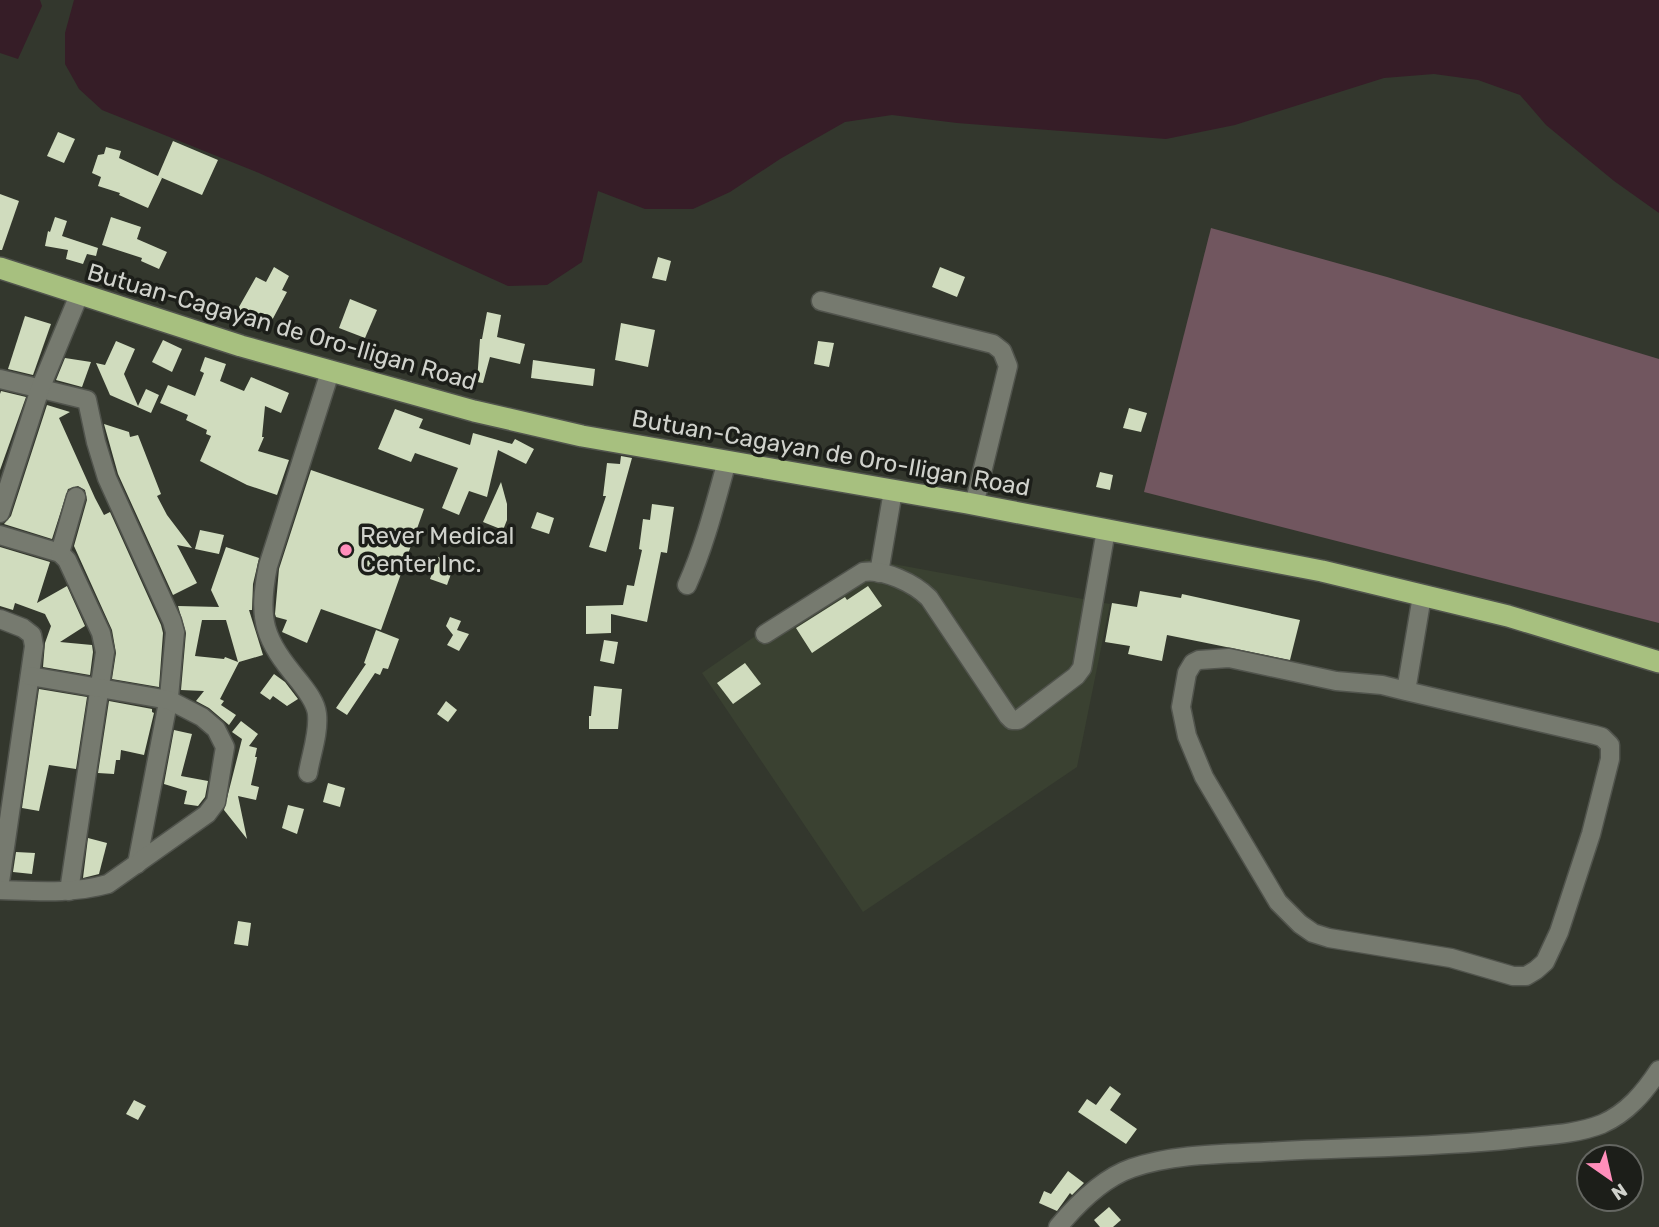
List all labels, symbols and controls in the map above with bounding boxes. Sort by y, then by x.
street label: Butuan-Cagayan de Oro-Iligan Road [84,258,480,396]
street label: Butuan-Cagayan de Oro-Iligan Road [630,404,1032,502]
place label: Rever Medical Center Inc. [360,522,514,578]
marker: Rever Medical Center Inc. [338,542,354,558]
north arrow [1575,1143,1645,1213]
text: N [1607,1178,1631,1205]

